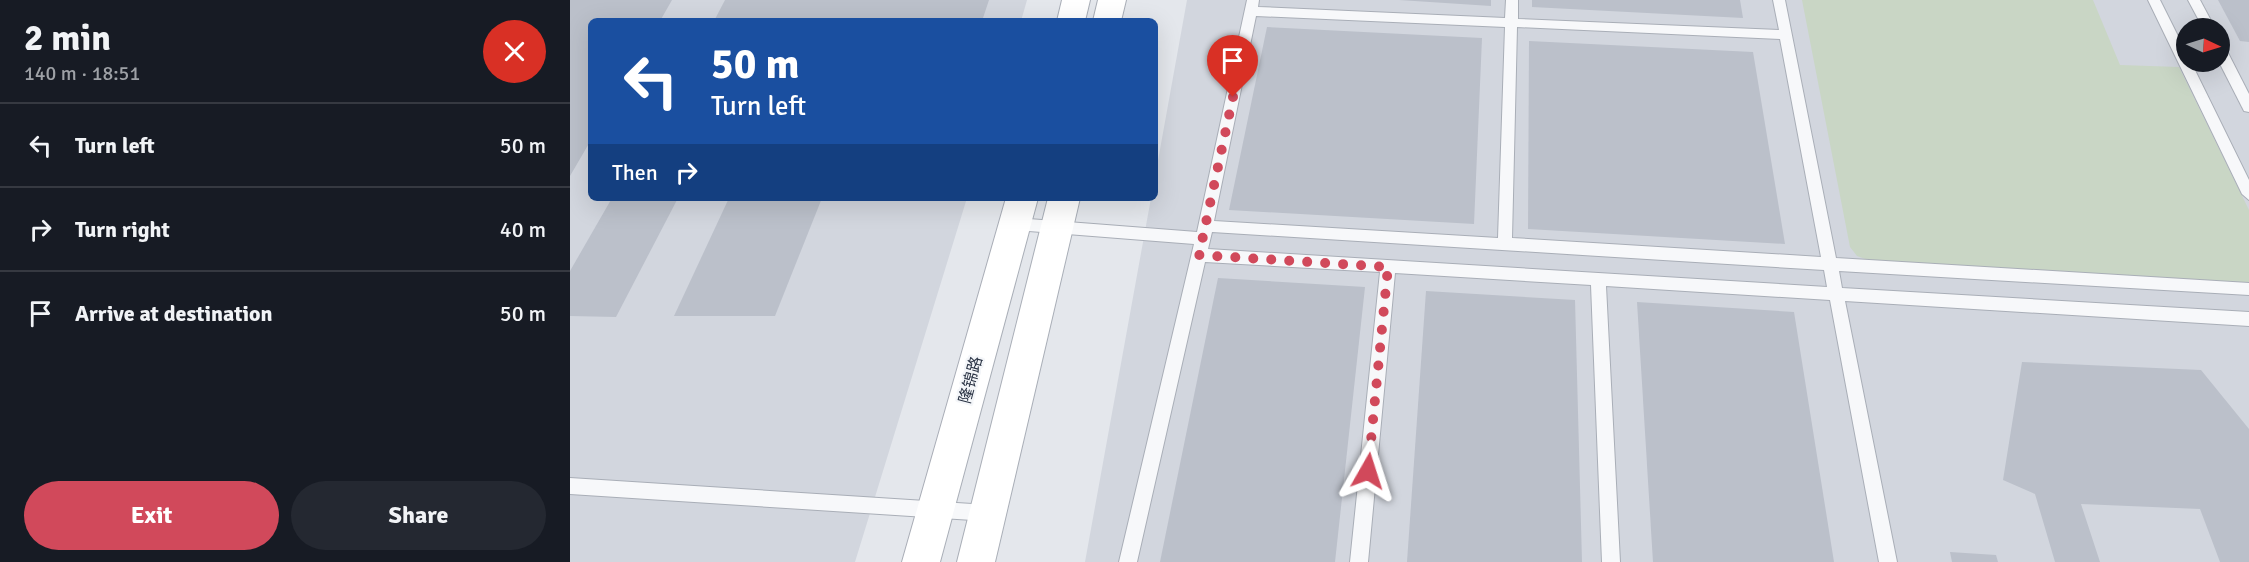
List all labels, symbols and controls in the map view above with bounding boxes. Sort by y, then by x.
text: 2 min [24,16,111,61]
north arrow [2176,18,2230,72]
map controls [2176,18,2230,72]
button: close [483,20,546,83]
pin [1207,35,1258,97]
text: 50 m [711,39,800,90]
icon: left [612,42,690,120]
icon: arrive [1216,44,1249,77]
text: 140 m · 18:51 [24,61,140,86]
text: Turn left [711,90,806,123]
icon: left [24,129,57,162]
text: Turn left [75,132,155,159]
text: 50 m [500,132,546,159]
icon: right [670,156,703,189]
text: Then [612,159,658,186]
icon: right [24,213,57,246]
text: Turn right [75,216,170,243]
text: 40 m [500,216,546,243]
icon: arrive [24,297,57,330]
text: Arrive at destination [75,300,272,327]
text: 50 m [500,300,546,327]
street label: 隆锦路 [955,354,987,406]
position arrow [1336,439,1400,503]
button: Exit [24,481,279,550]
button: Share [291,481,546,550]

